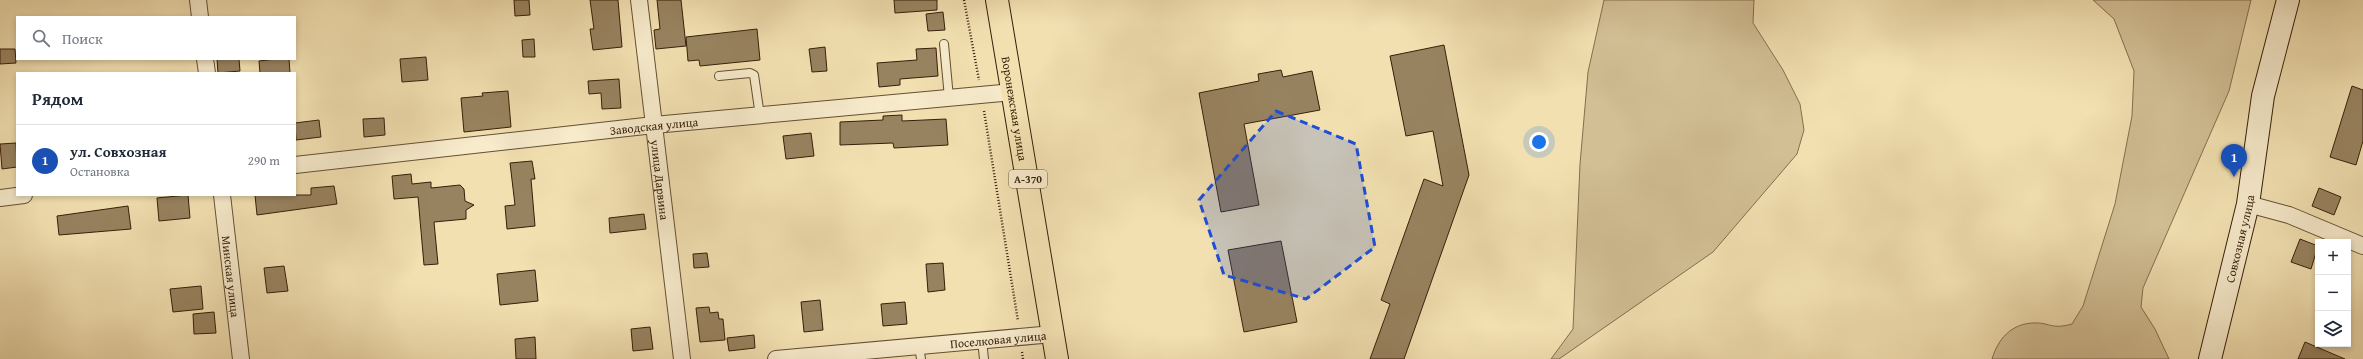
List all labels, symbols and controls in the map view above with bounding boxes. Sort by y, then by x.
search box [16,16,296,60]
icon: search [30,27,52,49]
text: Поиск [62,28,103,49]
street label: Воронежская улица [998,55,1032,162]
text: Рядом [32,86,83,111]
street label: Заводская улица [609,112,699,138]
your location [1529,132,1549,152]
street label: улица Дарвина [647,138,674,221]
text: ул. Совхозная [70,141,167,162]
pin: 1 [2221,144,2247,177]
text: 1 [42,151,48,170]
text: 290 m [248,151,280,170]
text: Остановка [70,162,130,181]
road number: А-370 [1009,170,1047,188]
street label: Совхозная улица [2221,193,2258,284]
street label: Минская улица [218,235,245,318]
map controls [2315,239,2351,347]
button: + [2315,239,2351,275]
button: − [2315,275,2351,311]
button: layers [2315,311,2351,347]
street label: Поселковая улица [949,326,1047,352]

